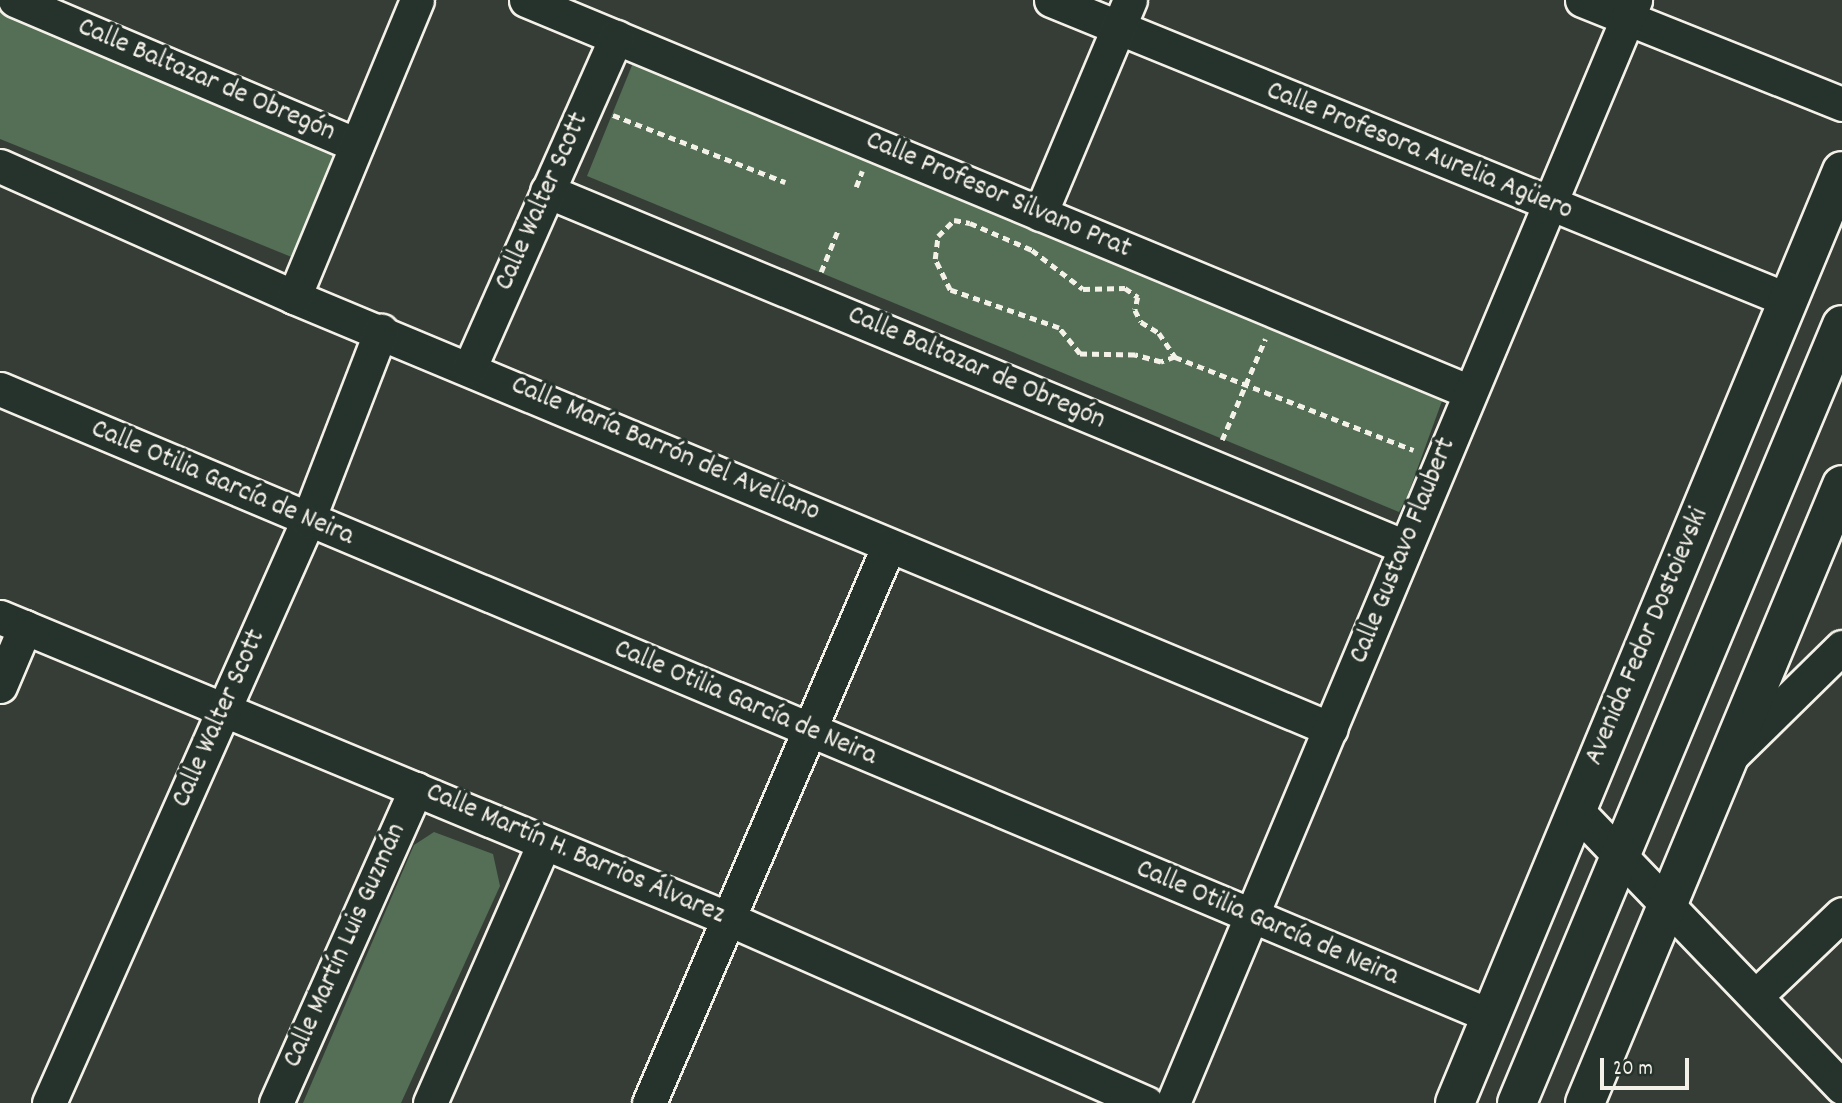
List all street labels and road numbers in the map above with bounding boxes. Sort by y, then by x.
street label: Calle Baltazar de Obregón [72,12,340,150]
street label: Calle Profesora Aurelia Agüero [1261,75,1577,229]
street label: Calle Walter Scott [489,108,597,296]
street label: Calle Profesor Silvano Prat [860,125,1136,267]
street label: Calle Baltazar de Obregón [842,300,1110,438]
street label: Calle María Barrón del Avellano [505,370,825,530]
street label: Calle Otilia García de Neira [86,413,358,555]
street label: Calle Gustavo Flaubert [1343,433,1465,669]
street label: Avenida Fedor Dostoievski [1579,503,1717,771]
street label: Calle Walter Scott [166,625,274,813]
street label: Calle Otilia García de Neira [609,633,881,775]
street label: Calle Martín H. Barrios Álvarez [420,777,730,933]
street label: Calle Martín Luis Guzmán [277,819,415,1073]
street label: Calle Otilia García de Neira [1131,853,1403,995]

